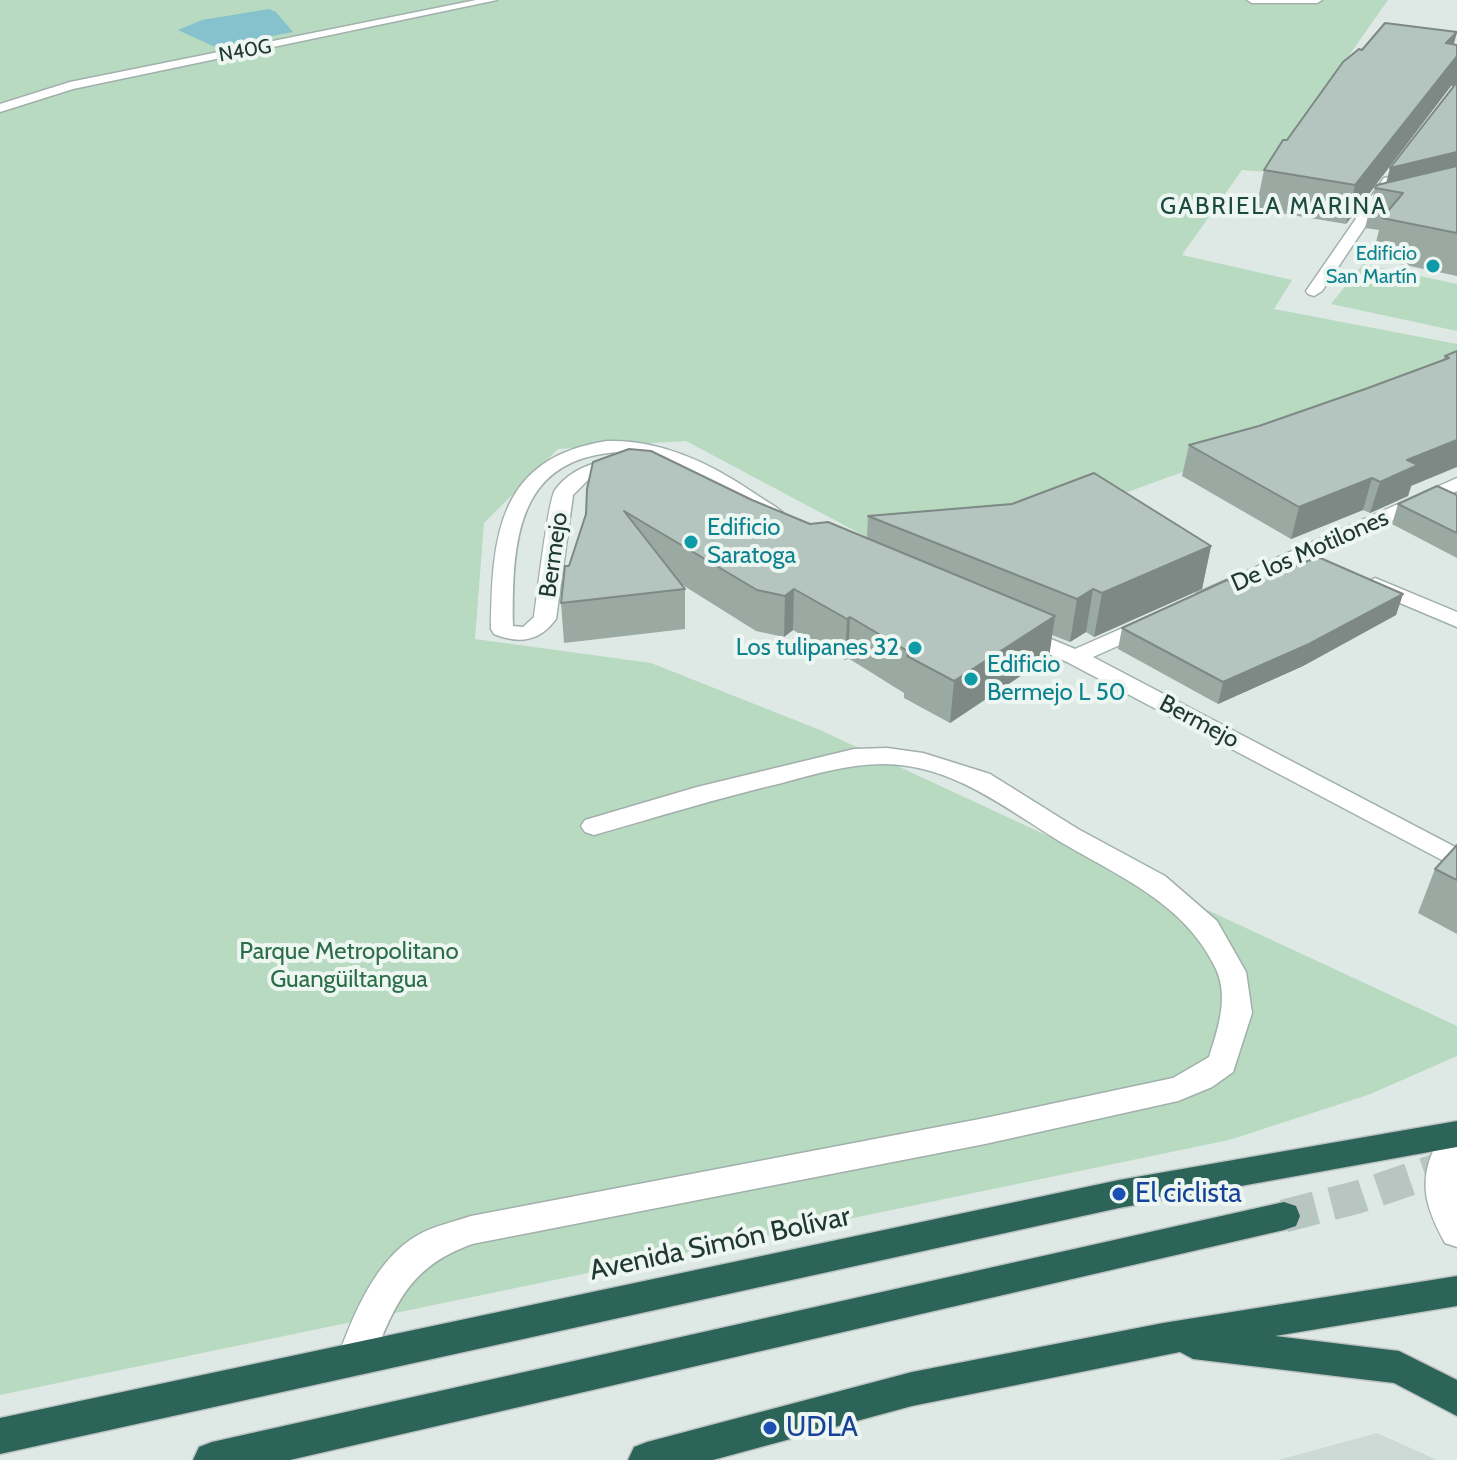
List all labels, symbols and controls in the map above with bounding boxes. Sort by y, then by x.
street label: N40G [217,35,273,67]
district label: GABRIELA MARINA [1160,193,1388,221]
place label: Edificio San Martín [1326,242,1417,289]
marker: Edificio San Martín [1424,257,1442,275]
street label: De los Motilones [1227,504,1393,598]
street label: Bermejo [534,511,574,599]
place label: Edificio Saratoga [707,514,796,570]
marker: Edificio Saratoga [682,533,700,551]
place label: Los tulipanes 32 [736,634,899,662]
marker: Los tulipanes 32 [906,639,924,657]
place label: Edificio Bermejo L 50 [987,651,1125,707]
marker: Edificio Bermejo L 50 [962,670,980,688]
street label: Bermejo [1154,689,1244,755]
park label: Parque Metropolitano Guangüiltangua [239,938,459,994]
place label: El ciclista [1135,1177,1242,1211]
marker: El ciclista [1110,1185,1128,1203]
street label: Avenida Simón Bolívar [587,1200,853,1288]
place label: UDLA [786,1411,858,1445]
marker: UDLA [761,1419,779,1437]

